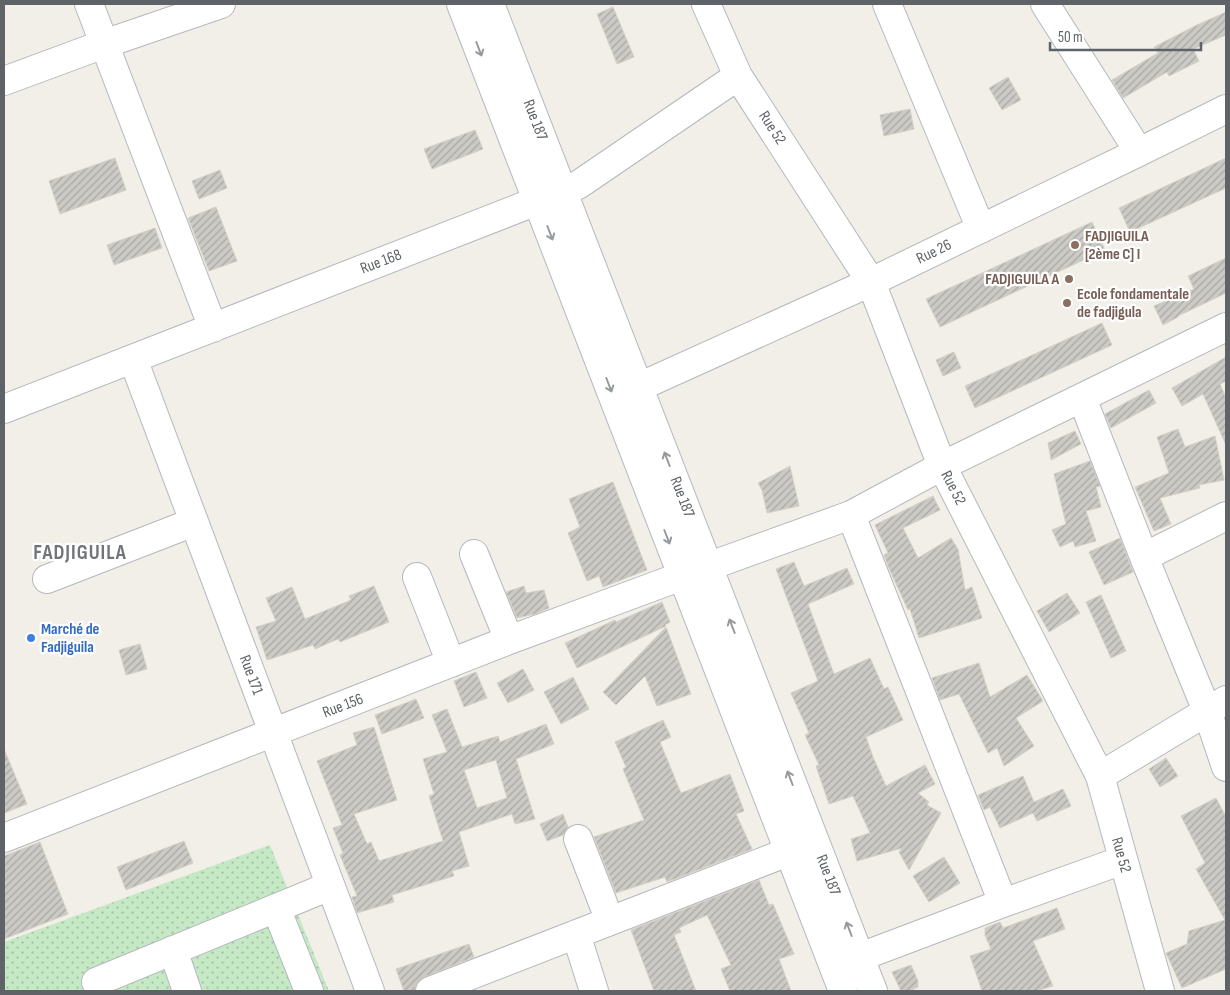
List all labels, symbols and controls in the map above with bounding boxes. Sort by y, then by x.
scale bar [1050,20,1201,52]
text: 50 m [1058,28,1083,47]
one-way arrow [475,41,484,56]
street label: Rue 187 [519,97,552,144]
street label: Rue 52 [754,108,790,148]
one-way arrow [547,226,556,241]
place label: FADJIGUILA [2ème C] I [1085,227,1149,264]
street label: Rue 26 [913,235,955,269]
marker: FADJIGUILA [2ème C] I [1069,239,1081,251]
street label: Rue 168 [358,245,404,279]
place label: FADJIGUILA A [985,270,1059,289]
marker: FADJIGUILA A [1063,273,1075,285]
place label: Ecole fondamentale de fadjigula [1077,285,1189,322]
marker: Ecole fondamentale de fadjigula [1061,297,1073,309]
one-way arrow [605,377,614,392]
one-way arrow [661,451,670,466]
street label: Rue 52 [936,468,970,508]
street label: Rue 187 [666,474,699,521]
one-way arrow [663,528,672,544]
district label: FADJIGUILA [33,540,127,565]
one-way arrow [727,619,736,635]
place label: Marché de Fadjiguila [41,620,100,657]
marker: Marché de Fadjiguila [25,632,37,644]
street label: Rue 171 [235,653,267,698]
street label: Rue 156 [320,690,366,722]
one-way arrow [785,771,794,786]
street label: Rue 52 [1107,835,1135,875]
street label: Rue 187 [812,852,845,899]
one-way arrow [844,922,853,938]

